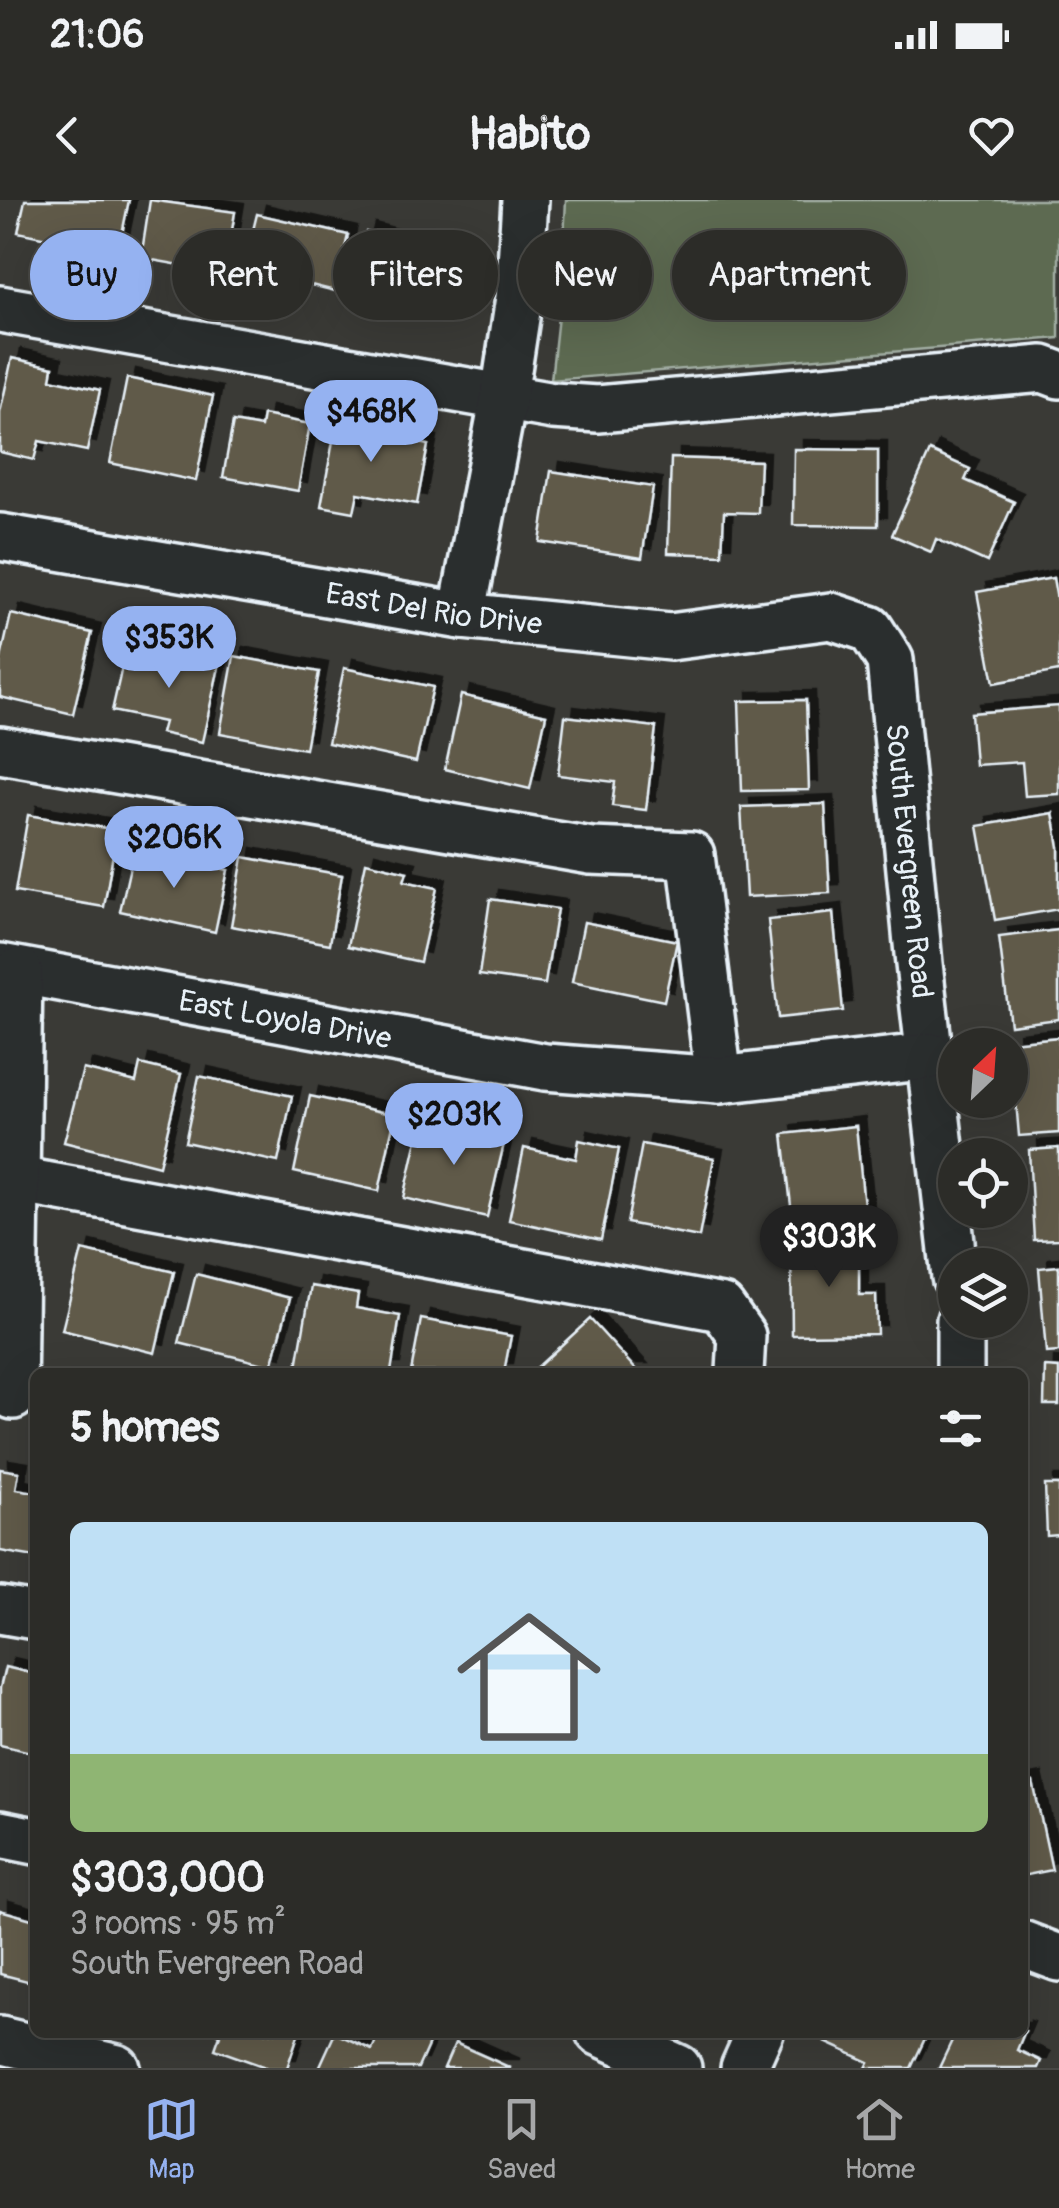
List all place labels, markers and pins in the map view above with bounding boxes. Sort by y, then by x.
pin: $468K [301,380,441,465]
pin: $353K [99,606,239,691]
pin: $206K [104,806,244,891]
pin: $203K [384,1083,524,1168]
pin: $303K [759,1205,899,1290]

